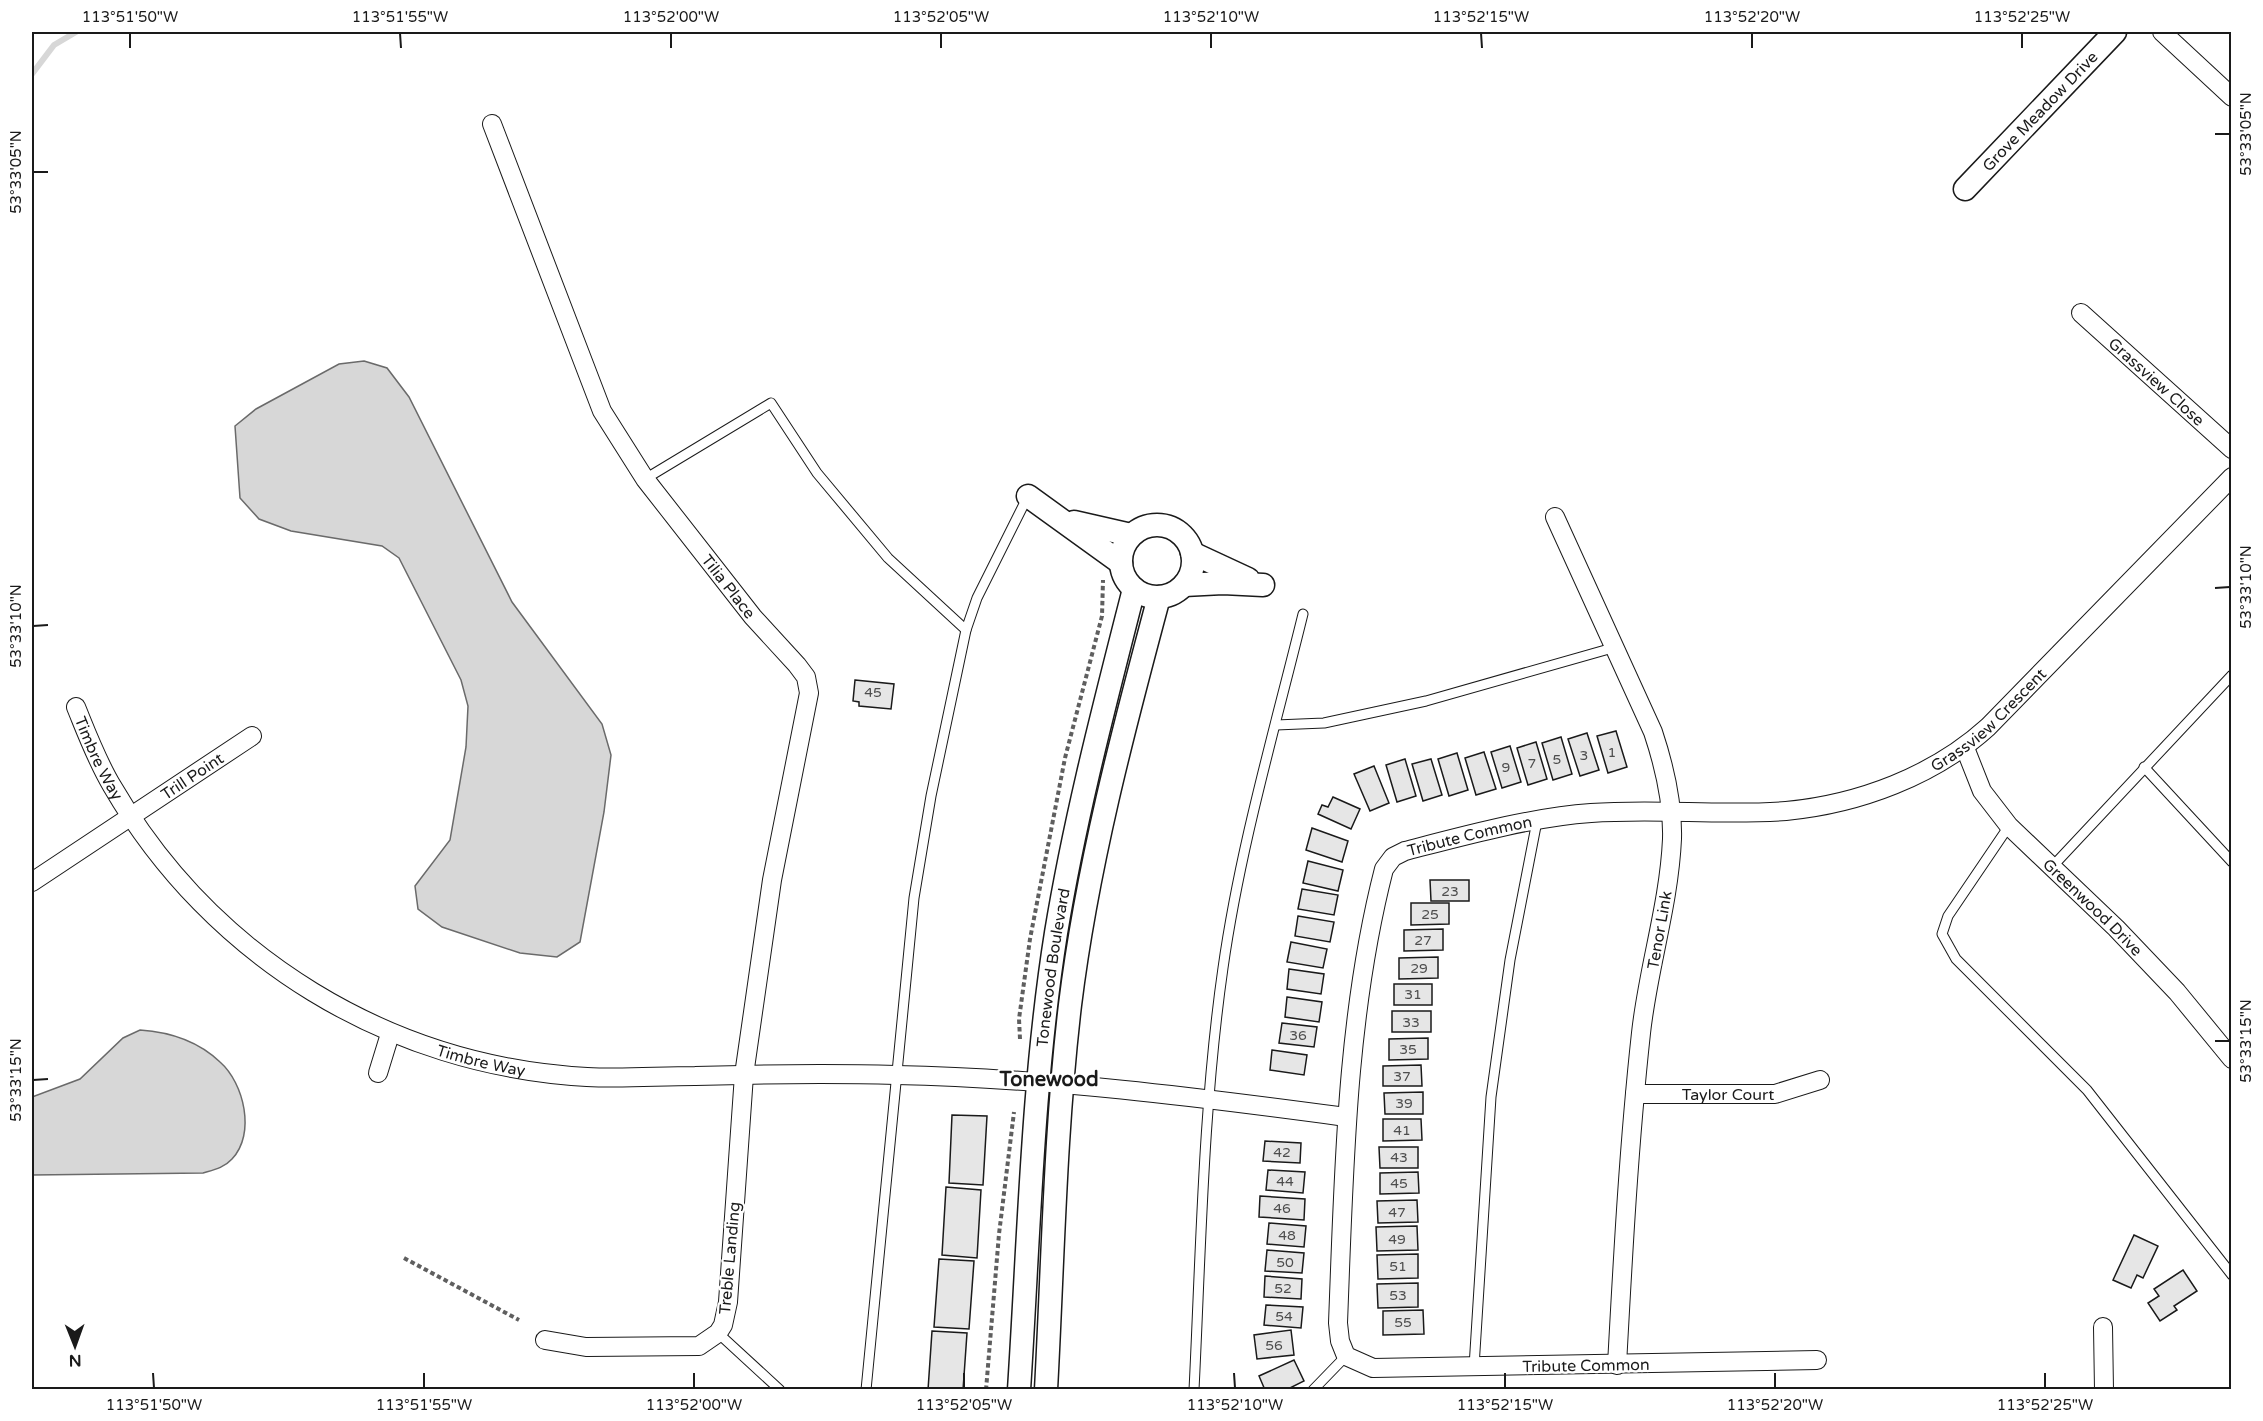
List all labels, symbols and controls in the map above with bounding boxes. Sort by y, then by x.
text: 113°51'50"W [82,8,178,26]
text: 113°51'55"W [352,8,448,26]
text: 113°52'00"W [623,8,719,26]
text: 113°52'05"W [893,8,989,26]
text: 113°52'10"W [1163,8,1259,26]
text: 113°52'15"W [1433,8,1529,26]
text: 113°52'20"W [1704,8,1800,26]
text: 113°52'25"W [1974,8,2070,26]
street label: Grove Meadow Drive [1978,47,2102,176]
text: 53°33'05"N [2237,92,2255,176]
text: 53°33'05"N [7,130,25,214]
street label: Grassview Close [2104,334,2208,430]
text: 53°33'10"N [2237,545,2255,629]
street label: Tilia Place [697,551,759,623]
text: 53°33'10"N [7,584,25,668]
street label: Grassview Crescent [1927,664,2051,776]
house number: 45 [864,684,882,701]
street label: Timbre Way [70,714,127,804]
house number: 1 [1608,744,1616,761]
house number: 3 [1580,747,1588,764]
street label: Trill Point [157,749,228,805]
house number: 5 [1553,751,1561,768]
house number: 7 [1528,755,1536,772]
house number: 9 [1502,759,1510,776]
street label: Tribute Common [1405,812,1534,861]
street label: Greenwood Drive [2038,855,2146,961]
house number: 23 [1441,883,1459,900]
street label: Tonewood Boulevard [1033,887,1075,1048]
street label: Tenor Link [1643,889,1677,971]
house number: 25 [1421,906,1439,923]
house number: 27 [1414,932,1432,949]
house number: 29 [1410,960,1428,977]
house number: 31 [1404,986,1422,1003]
text: 53°33'15"N [2237,999,2255,1083]
house number: 33 [1402,1014,1420,1031]
house number: 36 [1289,1027,1307,1044]
text: 53°33'15"N [7,1038,25,1122]
street label: Timbre Way [434,1041,527,1081]
house number: 35 [1399,1041,1417,1058]
district label: Tonewood [998,1068,1099,1092]
house number: 37 [1393,1068,1411,1085]
street label: Taylor Court [1682,1085,1774,1105]
house number: 39 [1395,1095,1413,1112]
house number: 41 [1393,1122,1411,1139]
house number: 42 [1273,1144,1291,1161]
house number: 43 [1390,1149,1408,1166]
house number: 44 [1276,1173,1294,1190]
house number: 45 [1390,1175,1408,1192]
house number: 46 [1273,1200,1291,1217]
street label: Treble Landing [715,1201,745,1315]
house number: 47 [1388,1204,1406,1221]
house number: 48 [1278,1227,1296,1244]
house number: 49 [1388,1231,1406,1248]
house number: 50 [1276,1254,1294,1271]
house number: 51 [1389,1258,1407,1275]
house number: 52 [1274,1280,1292,1297]
house number: 53 [1389,1287,1407,1304]
house number: 54 [1275,1308,1293,1325]
house number: 55 [1394,1314,1412,1331]
north arrow [45,1316,105,1376]
house number: 56 [1265,1337,1283,1354]
text: N [69,1350,82,1370]
street label: Tribute Common [1522,1355,1650,1377]
text: 113°51'50"W [106,1396,202,1414]
text: 113°51'55"W [376,1396,472,1414]
text: 113°52'00"W [646,1396,742,1414]
text: 113°52'05"W [916,1396,1012,1414]
text: 113°52'10"W [1187,1396,1283,1414]
text: 113°52'15"W [1457,1396,1553,1414]
text: 113°52'20"W [1727,1396,1823,1414]
text: 113°52'25"W [1997,1396,2093,1414]

